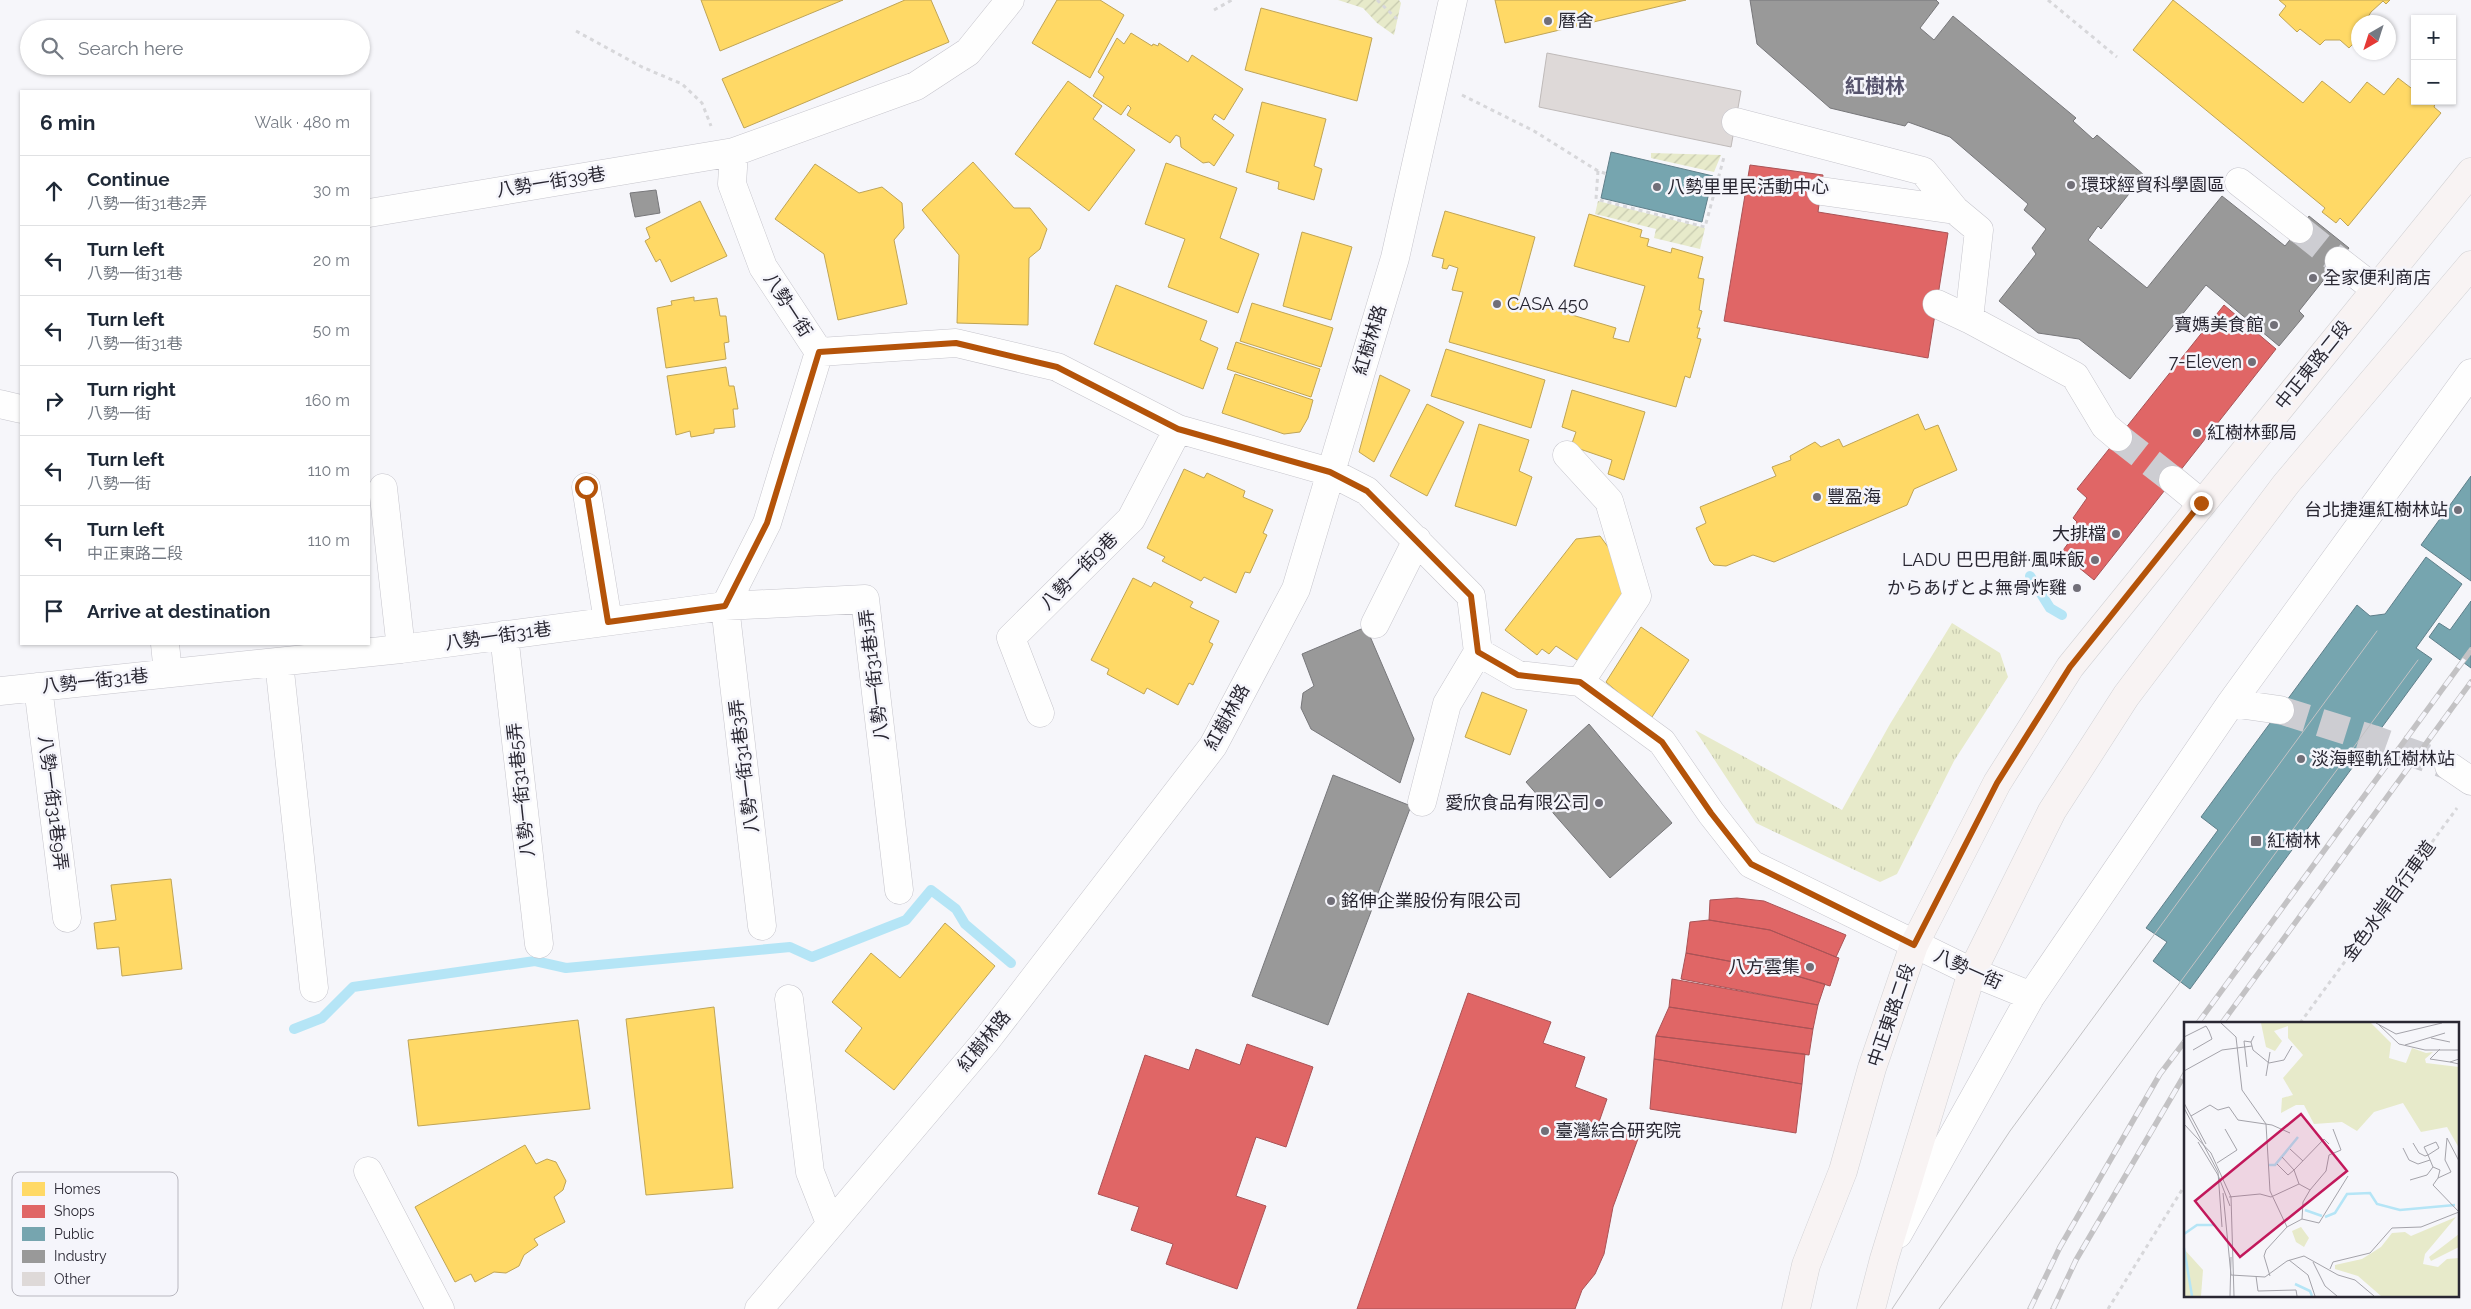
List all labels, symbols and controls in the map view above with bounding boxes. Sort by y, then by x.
place label: 曆舍 [1558,10,1594,31]
marker: 曆舍 [1542,15,1554,27]
north arrow [2351,15,2396,60]
map controls [2411,15,2456,105]
button: + [2411,15,2456,60]
search box [20,20,370,75]
icon: search [38,34,66,62]
text: Search here [78,37,184,59]
button: − [2411,60,2456,105]
district label: 紅樹林 [1845,74,1905,98]
text: 6 min [40,110,95,135]
text: Walk · 480 m [255,113,350,132]
street label: 八勢一街39巷 [495,163,607,200]
text: Continue [87,168,170,190]
place label: 環球經貿科學園區 [2081,174,2225,195]
place label: 八勢里里民活動中心 [1667,176,1829,197]
icon: ahead [40,177,68,205]
marker: 環球經貿科學園區 [2065,179,2077,191]
text: 30 m [313,181,350,200]
marker: 八勢里里民活動中心 [1651,181,1663,193]
text: 八勢一街31巷2弄 [87,194,207,213]
text: Turn left [87,238,164,260]
icon: left [40,247,68,275]
text: 20 m [313,251,350,270]
text: 八勢一街31巷 [87,264,182,283]
place label: 全家便利商店 [2323,267,2431,288]
street label: 八勢一街 [760,269,817,341]
marker: 全家便利商店 [2307,272,2319,284]
place label: CASA 450 [1507,293,1589,314]
marker: CASA 450 [1491,298,1503,310]
street label: 紅樹林路 [1349,302,1390,377]
text: Turn left [87,308,164,330]
place label: 寶媽美食館 [2174,314,2264,335]
street label: 中正東路二段 [2270,316,2355,413]
icon: left [40,317,68,345]
marker: 寶媽美食館 [2268,319,2280,331]
text: 50 m [313,321,350,340]
text: 八勢一街31巷 [87,334,182,353]
place label: 7-Eleven [2169,351,2242,372]
marker: 7-Eleven [2246,356,2258,368]
text: Turn right [87,378,176,400]
icon: right [40,387,68,415]
text: 160 m [305,391,350,410]
text: 八勢一街 [87,404,151,423]
place label: 紅樹林郵局 [2207,422,2297,443]
marker: 紅樹林郵局 [2191,427,2203,439]
text: Turn left [87,448,164,470]
icon: left [40,457,68,485]
text: 110 m [308,461,350,480]
text: 八勢一街 [87,474,151,493]
route start [575,476,598,499]
place label: 豐盈海 [1827,486,1881,507]
marker: 豐盈海 [1811,491,1823,503]
route end [2190,492,2213,515]
place label: 台北捷運紅樹林站 [2304,499,2448,520]
marker: 台北捷運紅樹林站 [2452,504,2464,516]
text: Turn left [87,518,164,540]
place label: 大排檔 [2052,523,2106,544]
icon: left [40,527,68,555]
street label: 八勢一街9巷 [1036,528,1122,614]
marker: 大排檔 [2110,528,2122,540]
text: 110 m [308,531,350,550]
text: 中正東路二段 [87,544,183,563]
place label: LADU 巴巴甩餅·風味飯 [1902,549,2085,570]
marker: LADU 巴巴甩餅·風味飯 [2089,554,2101,566]
place label: からあげとよ無骨炸雞 [1887,577,2067,598]
marker: からあげとよ無骨炸雞 [2071,582,2083,594]
icon: arrive [40,597,68,625]
text: Arrive at destination [87,600,271,622]
street label: 八勢一街31巷1弄 [855,608,892,742]
street label: 八勢一街31巷 [443,618,553,653]
street label: 八勢一街31巷 [40,664,149,697]
street label: 紅樹林路 [1200,680,1253,753]
street label: 八勢一街31巷3弄 [725,698,762,834]
street label: 八勢一街31巷5弄 [503,722,538,858]
street label: 八勢一街31巷9弄 [35,734,72,872]
place label: 淡海輕軌紅樹林站 [2311,748,2455,769]
marker: 淡海輕軌紅樹林站 [2295,753,2307,765]
place label: 愛欣食品有限公司 [1445,792,1589,813]
marker: 愛欣食品有限公司 [1593,797,1605,809]
place label: 紅樹林 [2267,830,2321,851]
marker: 紅樹林 [2249,834,2263,848]
street label: 金色水岸自行車道 [2338,836,2439,965]
place label: 銘伸企業股份有限公司 [1341,890,1521,911]
marker: 銘伸企業股份有限公司 [1325,895,1337,907]
street label: 八勢一街 [1931,944,2005,993]
place label: 八方雲集 [1728,956,1800,977]
street label: 中正東路二段 [1863,960,1918,1069]
marker: 八方雲集 [1804,961,1816,973]
street label: 紅樹林路 [953,1006,1014,1075]
inset map [2184,1022,2458,1296]
place label: 臺灣綜合研究院 [1555,1120,1681,1141]
marker: 臺灣綜合研究院 [1539,1125,1551,1137]
legend [12,1172,178,1296]
text: Homes [54,1181,101,1197]
text: Shops [54,1203,95,1219]
text: Public [54,1226,95,1242]
text: Industry [54,1248,107,1264]
text: Other [54,1271,91,1287]

